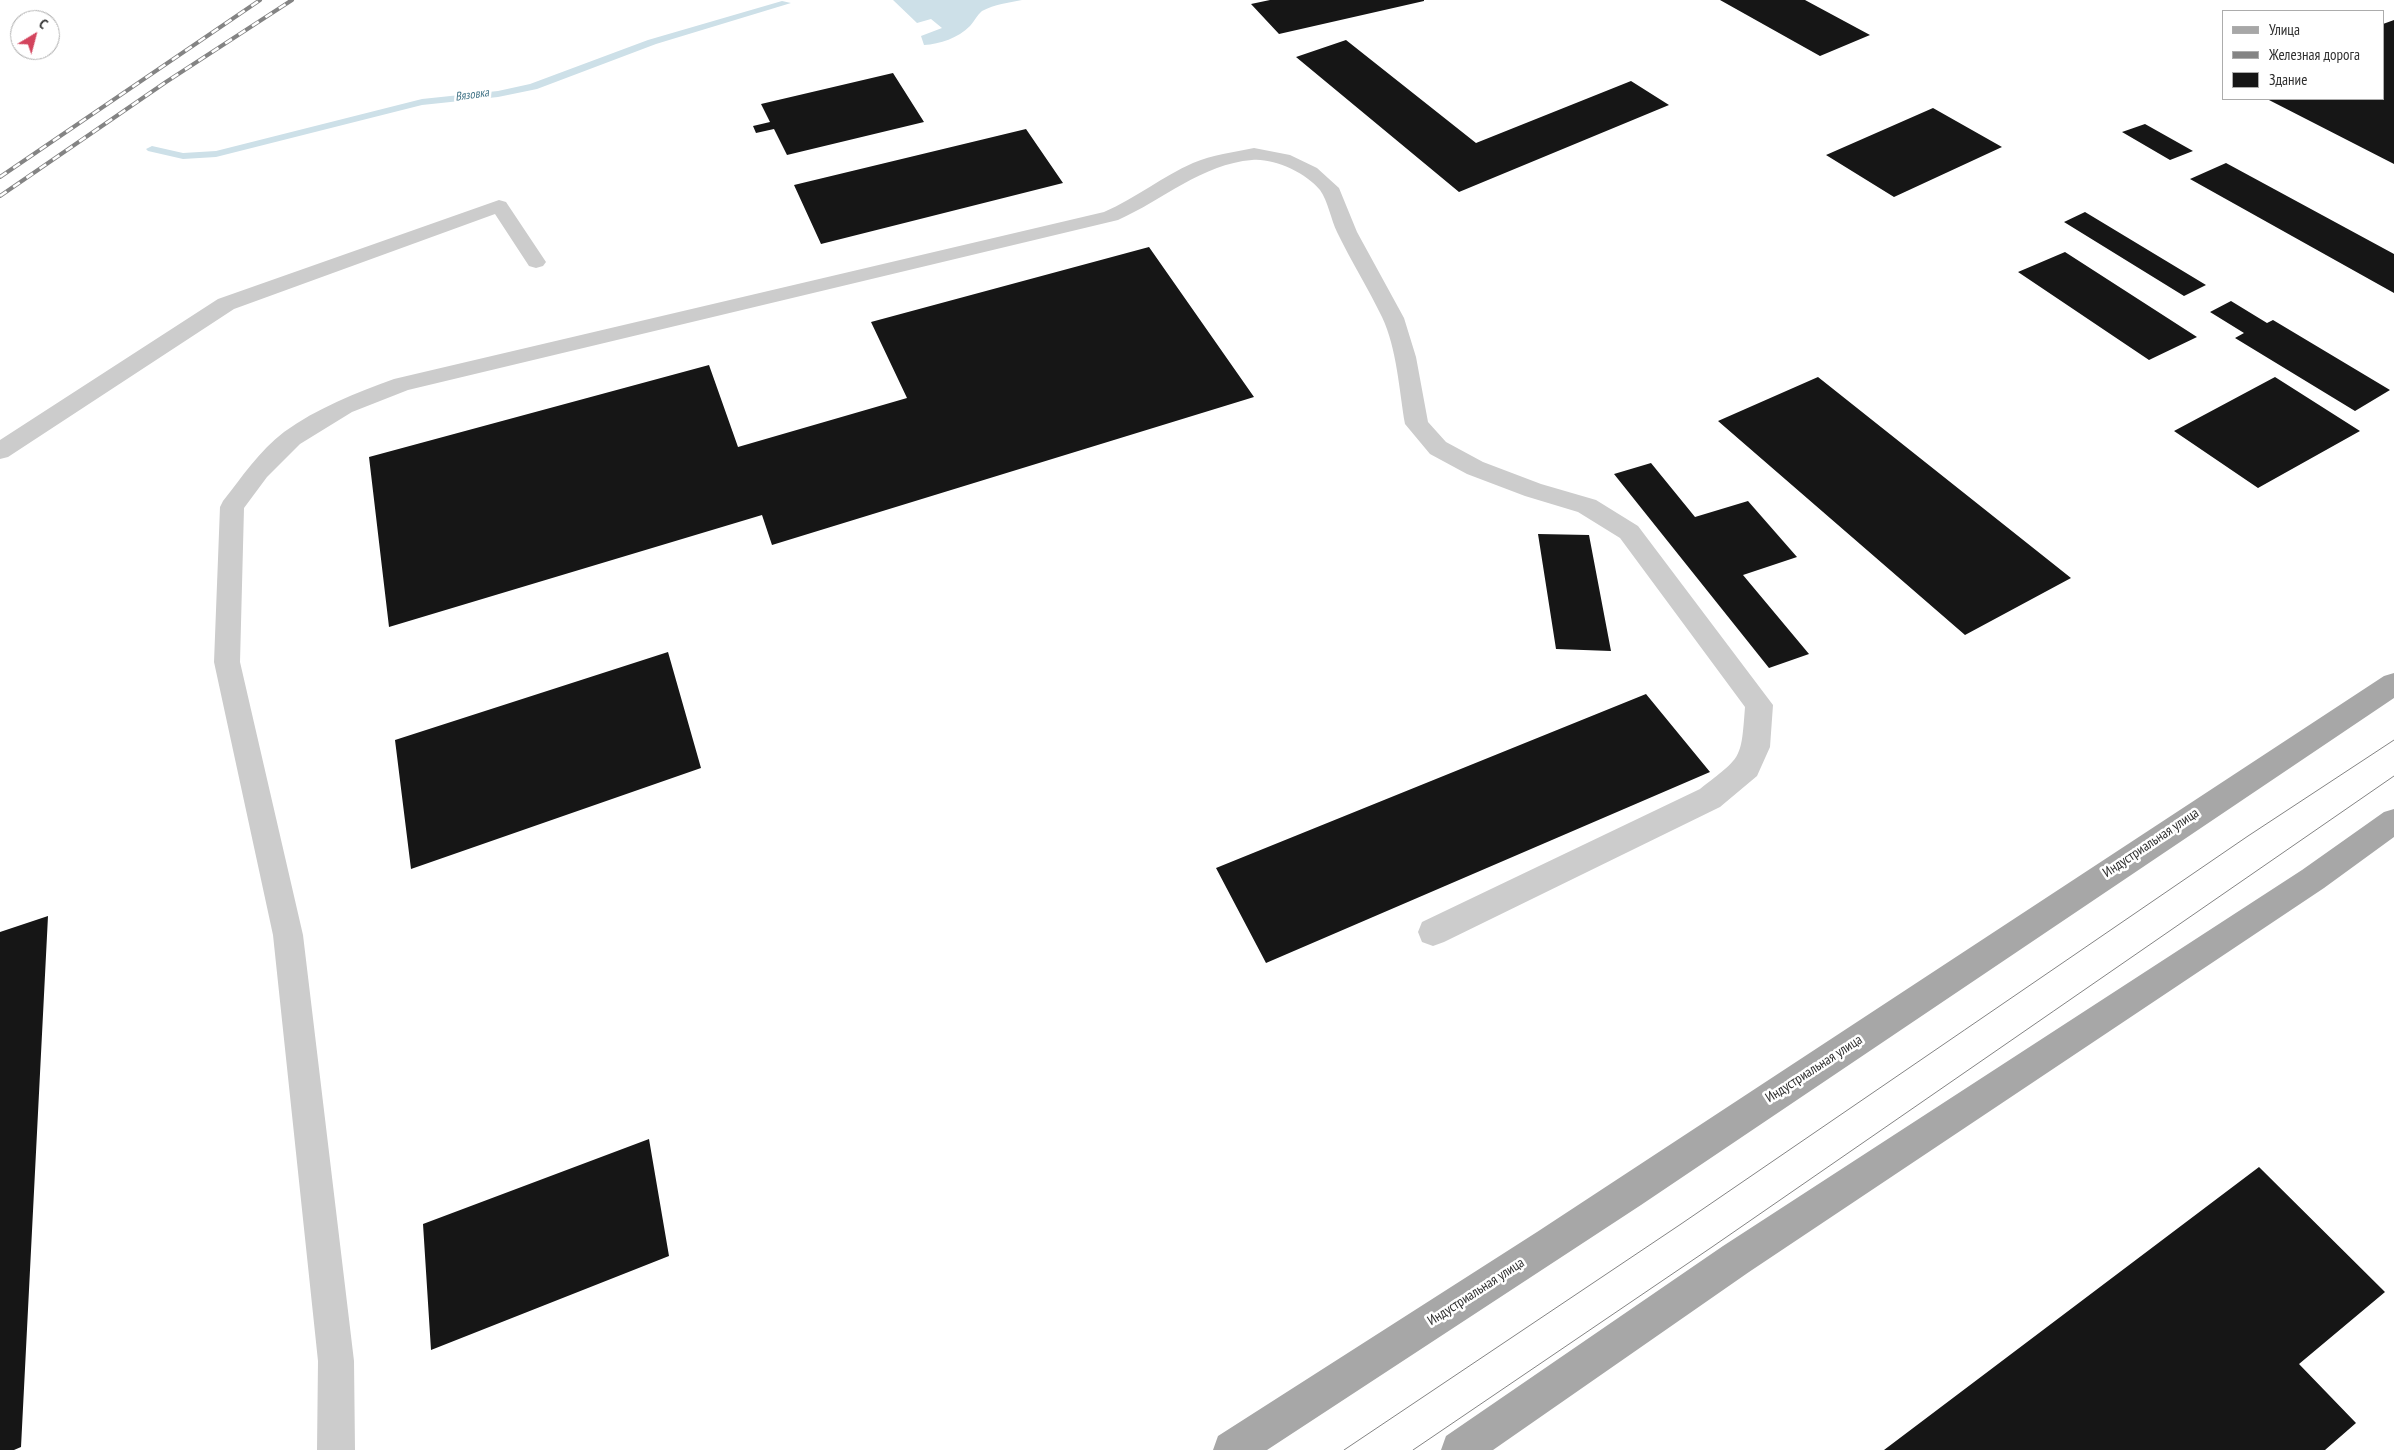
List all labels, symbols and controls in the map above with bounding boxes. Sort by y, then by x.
north arrow [10,10,60,60]
legend [2222,10,2384,100]
text: С [35,15,51,33]
text: Улица [2269,20,2300,39]
text: Железная дорога [2269,45,2360,64]
text: Здание [2269,70,2307,89]
water label: Вязовка [454,86,490,104]
street label: Индустриальная улица [2100,805,2202,881]
street label: Индустриальная улица [1762,1031,1866,1107]
street label: Индустриальная улица [1424,1254,1528,1330]

